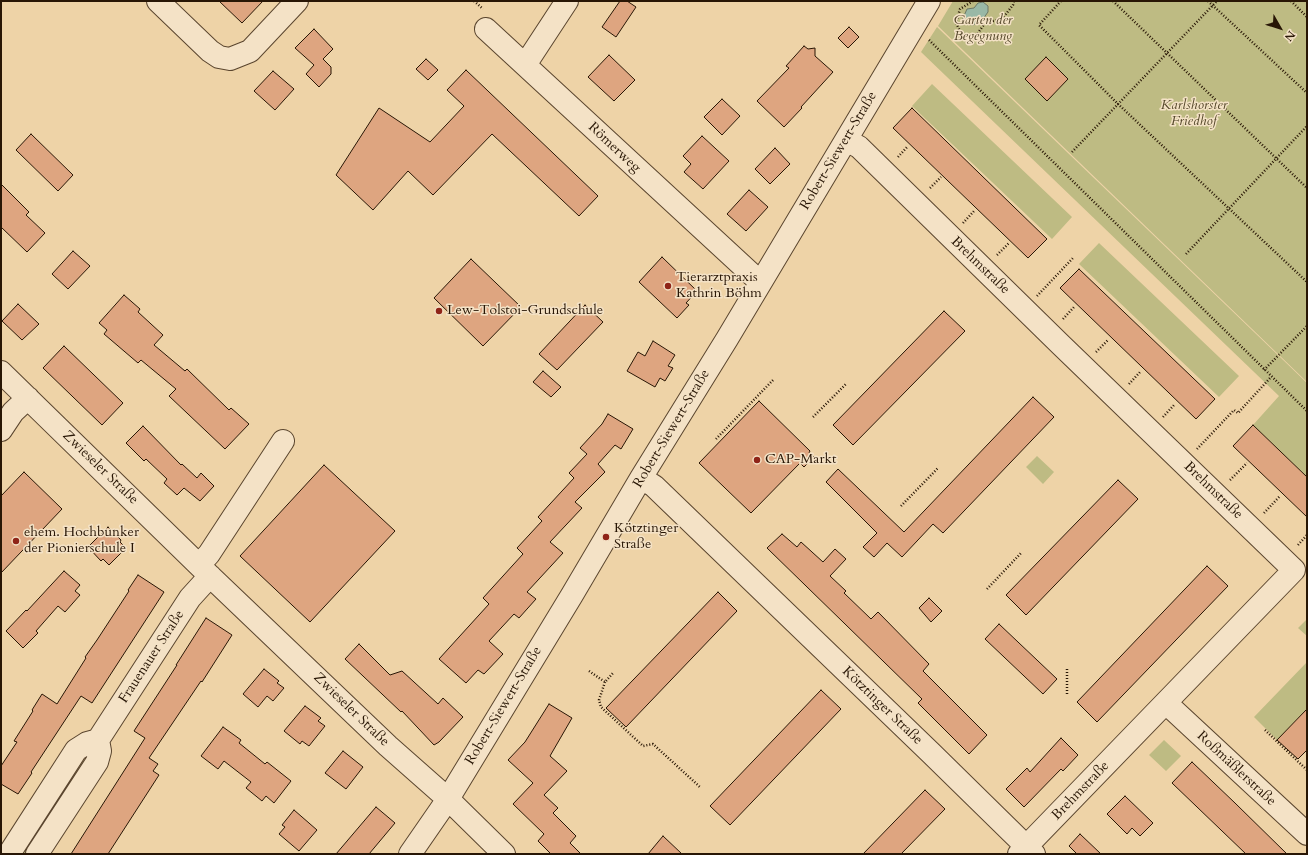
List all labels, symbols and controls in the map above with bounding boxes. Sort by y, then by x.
north arrow [1260,8,1300,48]
park label: Garten der Begegnung [954,13,1012,46]
text: N [1281,27,1299,44]
street label: Robert-Siewert-Straße [797,89,881,213]
park label: Karlshorster Friedhof [1161,98,1227,130]
street label: Römerweg [584,119,644,177]
street label: Brehmstraße [947,234,1013,298]
place label: Tierarztpraxis Kathrin Böhm [676,270,762,302]
marker: Tierarztpraxis Kathrin Böhm [663,281,673,291]
place label: Lew-Tolstoi-Grundschule [447,303,603,319]
marker: Lew-Tolstoi-Grundschule [434,306,444,316]
street label: Robert-Siewert-Straße [630,367,714,491]
street label: Zwieseler Straße [59,428,141,508]
place label: CAP-Markt [765,452,836,468]
marker: CAP-Markt [752,455,762,465]
street label: Brehmstraße [1180,459,1246,523]
place label: Kötztinger Straße [614,521,678,554]
place label: ehem. Hochbunker der Pionierschule I [24,525,139,558]
marker: Kötztinger Straße [601,532,611,542]
marker: ehem. Hochbunker der Pionierschule I [11,536,21,546]
street label: Frauenauer Straße [116,607,188,707]
street label: Robert-Siewert-Straße [462,644,546,768]
street label: Kötztinger Straße [838,663,926,749]
street label: Zwieseler Straße [310,670,392,750]
street label: Roßmäßlerstraße [1193,728,1279,810]
street label: Brehmstraße [1049,758,1113,824]

